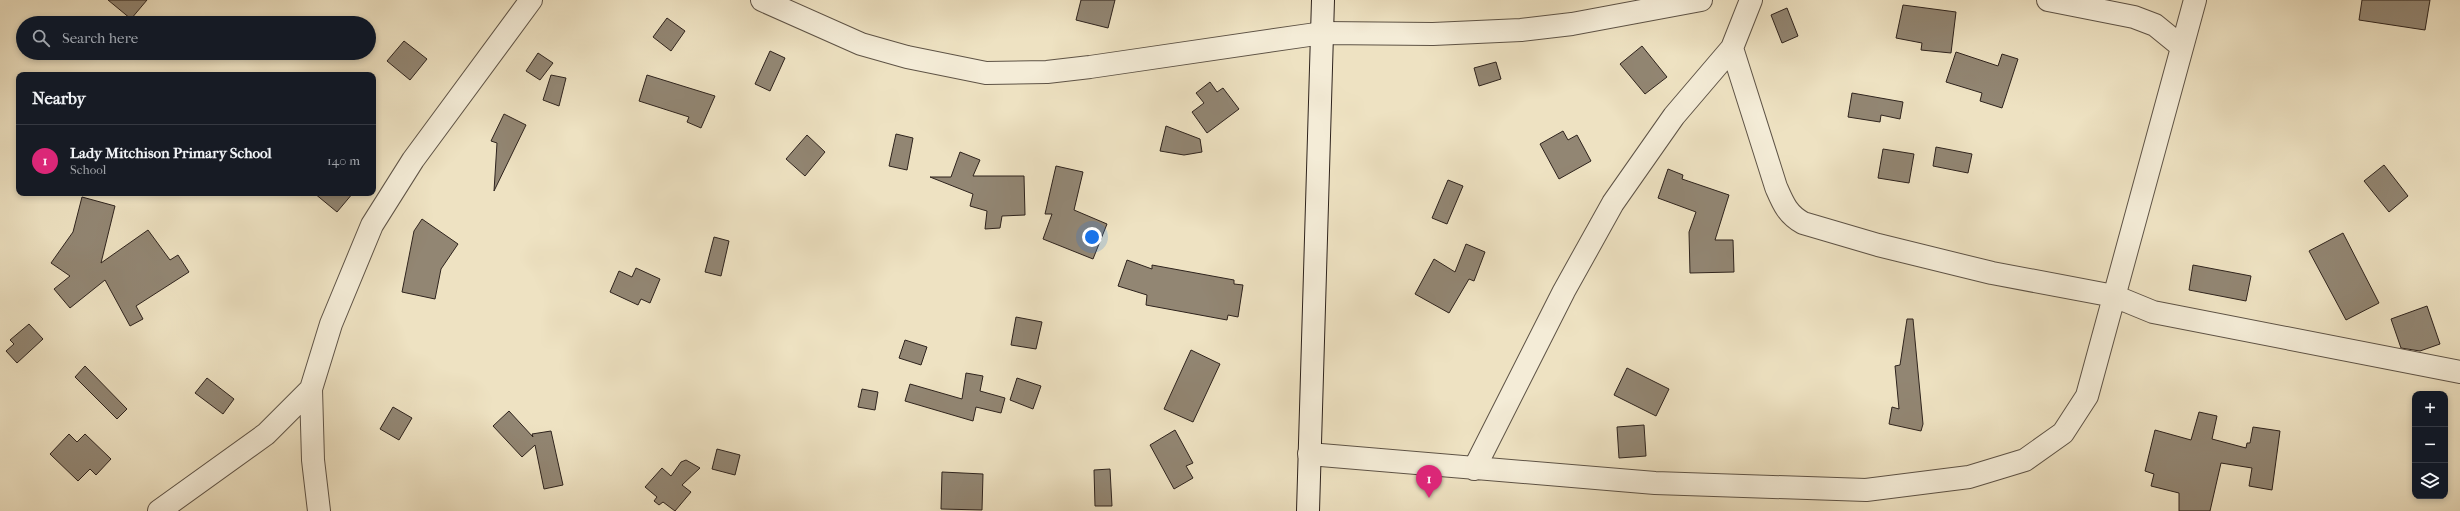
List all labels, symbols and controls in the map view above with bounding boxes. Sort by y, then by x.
search box [16,16,376,60]
icon: search [30,27,52,49]
text: Search here [62,29,138,47]
text: Nearby [32,88,86,108]
text: Lady Mitchison Primary School [70,144,272,162]
text: 1 [43,153,47,168]
text: 140 m [327,153,360,168]
text: School [70,162,106,177]
your location [1082,227,1102,247]
map controls [2412,391,2448,499]
button: + [2412,391,2448,427]
button: − [2412,427,2448,463]
button: layers [2412,463,2448,499]
pin: 1 [1416,465,1442,498]

